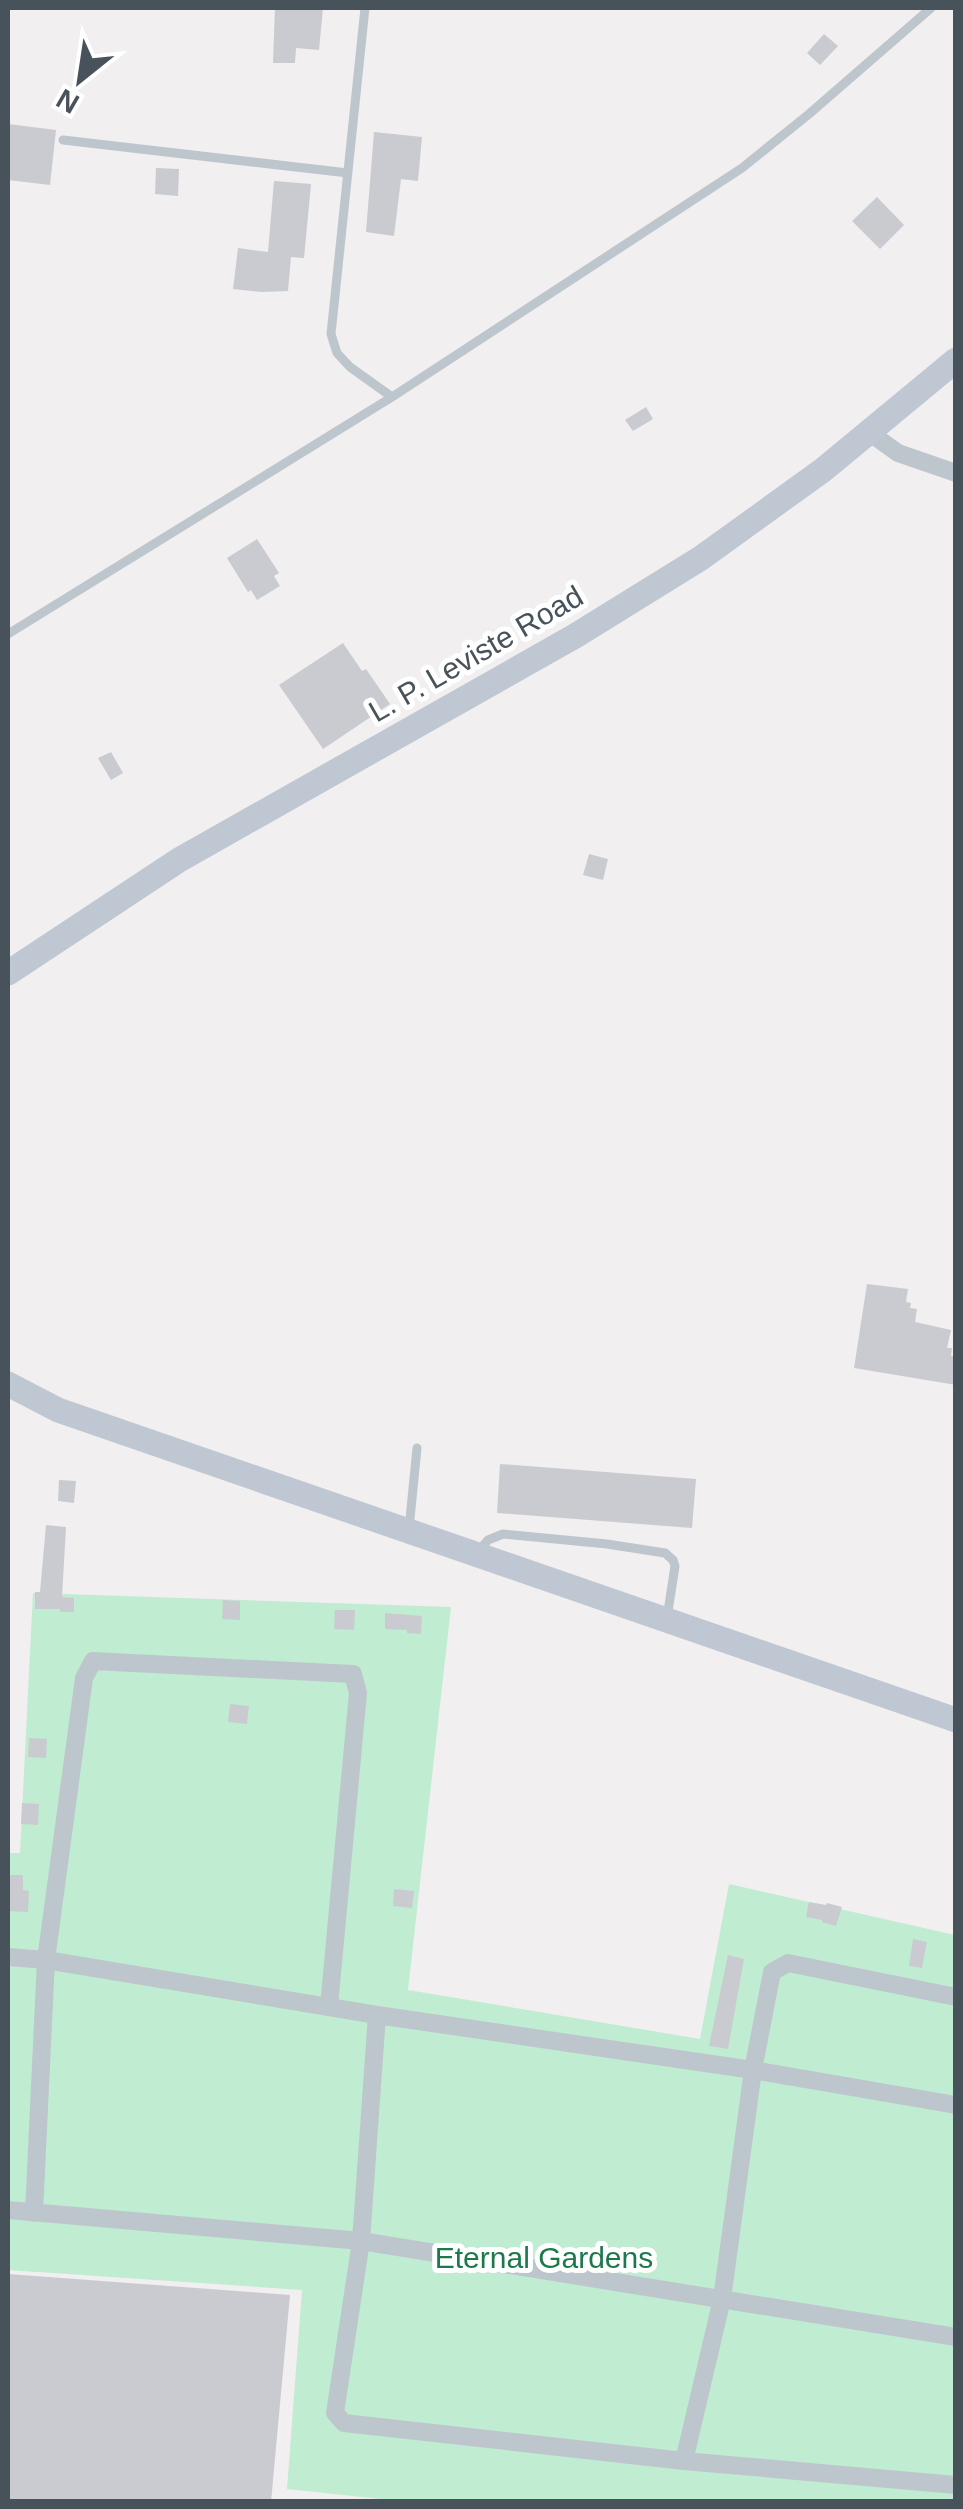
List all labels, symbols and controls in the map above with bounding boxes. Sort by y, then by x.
north arrow [30,30,130,130]
text: N [51,83,84,120]
street label: L. P. Leviste Road [363,579,588,728]
park label: Eternal Gardens [435,2241,653,2274]

